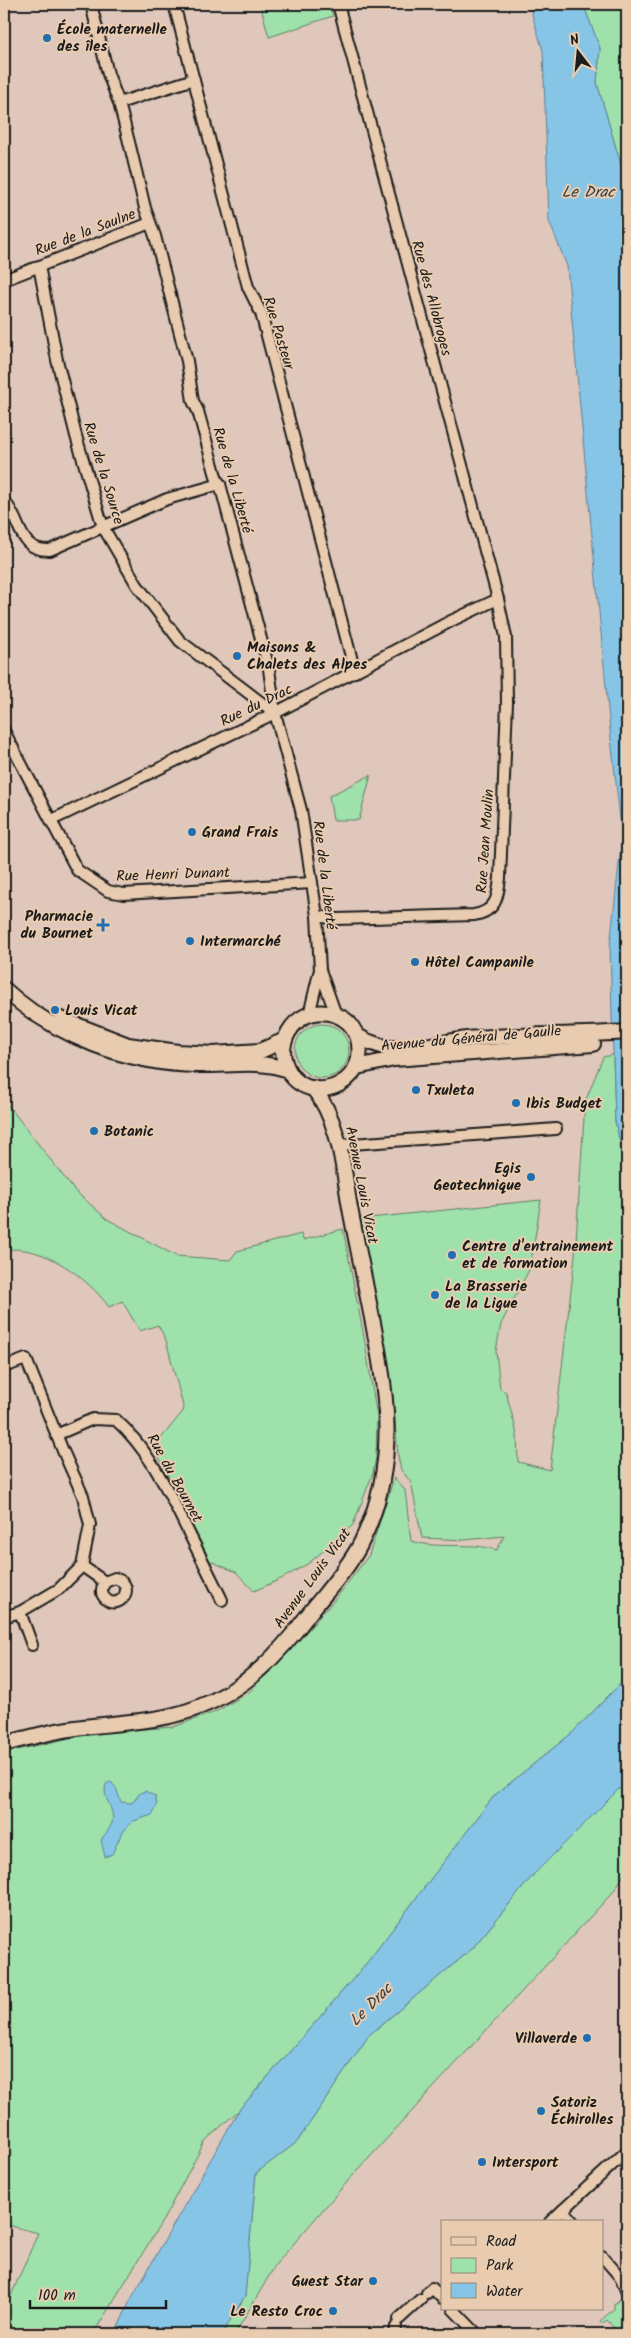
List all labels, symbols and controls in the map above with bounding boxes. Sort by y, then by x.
place label: École maternelle des îles [57,18,168,59]
north arrow [554,28,604,78]
text: N [567,29,582,52]
marker: École maternelle des îles [41,32,53,44]
water label: Le Drac [562,180,616,205]
street label: Rue de la Saulne [31,203,140,263]
street label: Rue des Allobroges [404,238,458,359]
street label: Rue Pasteur [256,294,301,374]
street label: Rue de la Source [76,419,130,528]
street label: Rue de la Liberté [205,424,259,538]
place label: Maisons & Chalets des Alpes [247,636,367,677]
marker: Maisons & Chalets des Alpes [231,650,243,662]
street label: Rue du Drac [216,678,297,734]
street label: Rue Jean Moulin [470,788,502,894]
street label: Rue de la Liberté [305,819,343,932]
place label: Grand Frais [202,821,278,845]
marker: Grand Frais [186,826,198,838]
street label: Rue Henri Dunant [116,861,231,889]
place label: Pharmacie du Bournet [21,905,94,946]
marker: Pharmacie du Bournet [97,919,109,931]
place label: Intermarché [200,930,282,954]
marker: Intermarché [184,935,196,947]
place label: Hôtel Campanile [425,951,535,975]
marker: Hôtel Campanile [409,956,421,968]
place label: Louis Vicat [65,999,138,1023]
marker: Louis Vicat [49,1004,61,1016]
street label: Avenue du Général de Gaulle [380,1019,562,1059]
place label: Txuleta [426,1079,475,1103]
marker: Txuleta [410,1084,422,1096]
place label: Ibis Budget [526,1092,602,1116]
marker: Ibis Budget [510,1097,522,1109]
place label: Botanic [104,1120,154,1144]
street label: Avenue Louis Vicat [338,1124,384,1246]
marker: Botanic [88,1125,100,1137]
place label: Egis Geotechnique [433,1157,522,1198]
marker: Egis Geotechnique [525,1171,537,1183]
place label: Centre d'entrainement et de formation [462,1235,613,1276]
marker: Centre d'entrainement et de formation [446,1249,458,1261]
place label: La Brasserie de la Ligue [445,1275,528,1316]
marker: La Brasserie de la Ligue [429,1289,441,1301]
street label: Rue du Bournet [140,1430,209,1528]
street label: Avenue Louis Vicat [268,1523,358,1634]
water label: Le Drac [344,1976,400,2032]
place label: Villaverde [515,2027,578,2051]
marker: Villaverde [581,2032,593,2044]
place label: Satoriz Échirolles [551,2091,614,2132]
marker: Satoriz Échirolles [535,2105,547,2117]
place label: Intersport [492,2151,559,2175]
marker: Intersport [476,2156,488,2168]
legend [441,2220,604,2310]
text: Road [486,2230,517,2254]
text: Park [486,2254,514,2278]
place label: Guest Star [292,2270,364,2294]
marker: Guest Star [367,2275,379,2287]
scale bar [30,2278,166,2310]
text: Water [486,2280,523,2304]
text: 100 m [38,2284,76,2308]
place label: Le Resto Croc [230,2300,323,2324]
marker: Le Resto Croc [327,2305,339,2317]

